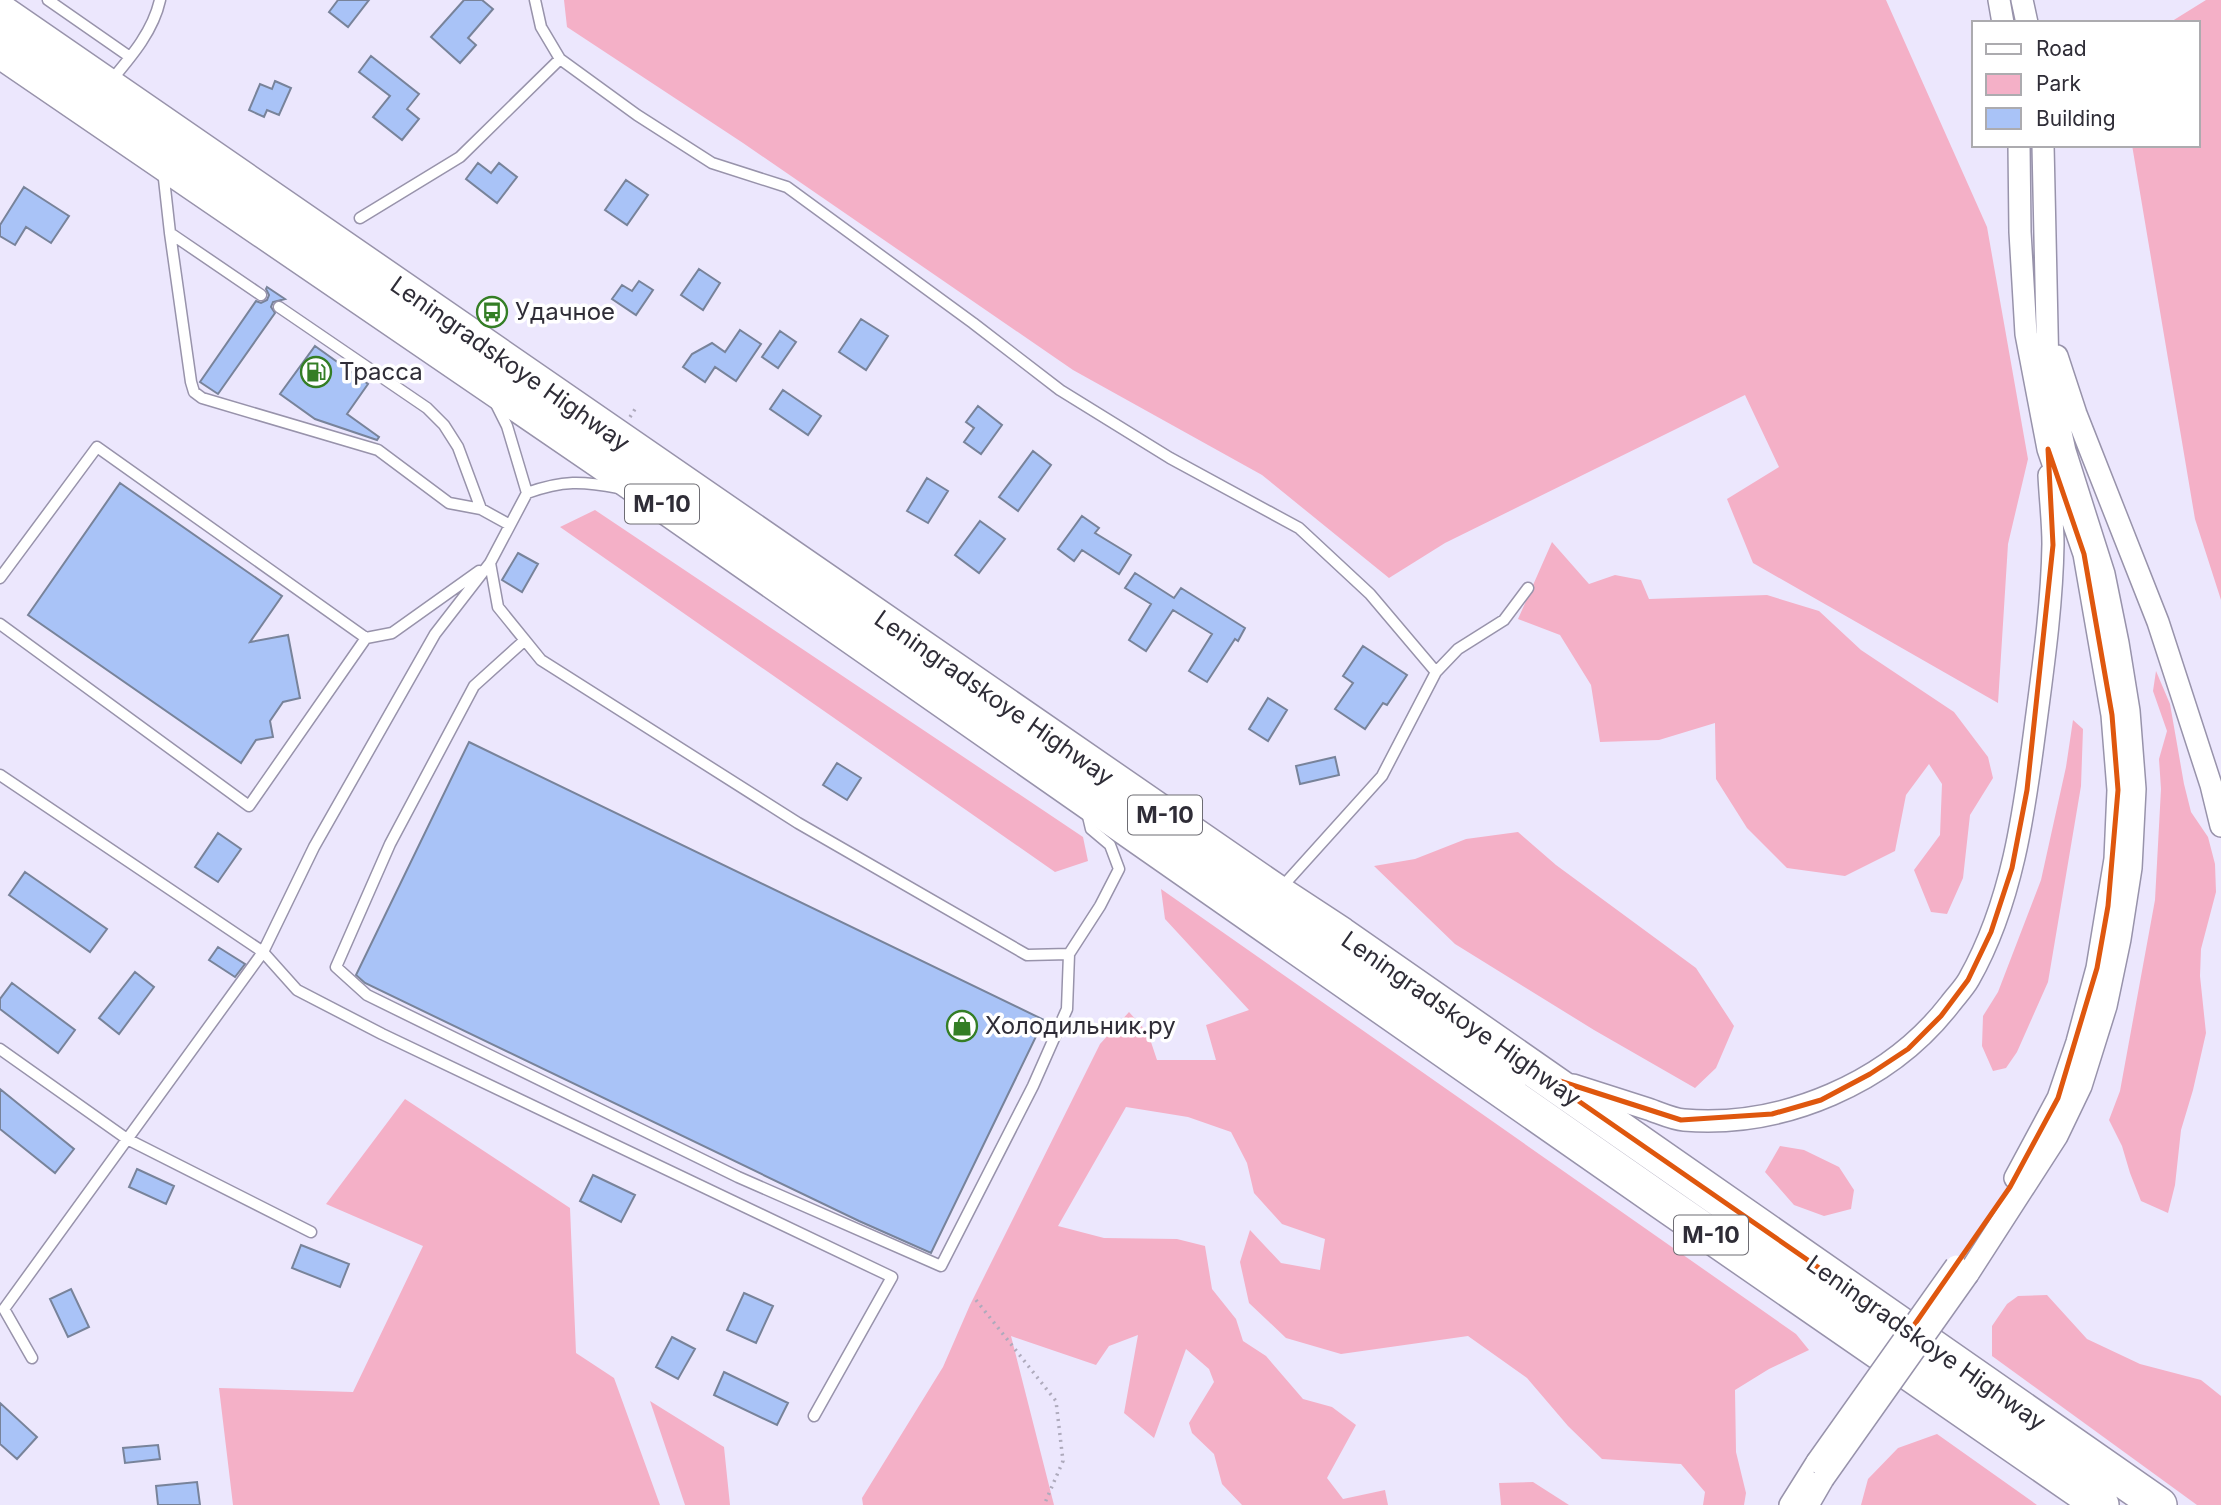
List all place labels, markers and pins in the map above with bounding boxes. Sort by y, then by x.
bus stop icon: Удачное [475,295,509,329]
place label: Удачное [515,297,615,326]
fuel station icon: Трасса [299,355,333,389]
place label: Трасса [339,357,423,386]
shop icon: Холодильник.ру [945,1009,979,1043]
place label: Холодильник.ру [985,1011,1176,1040]

